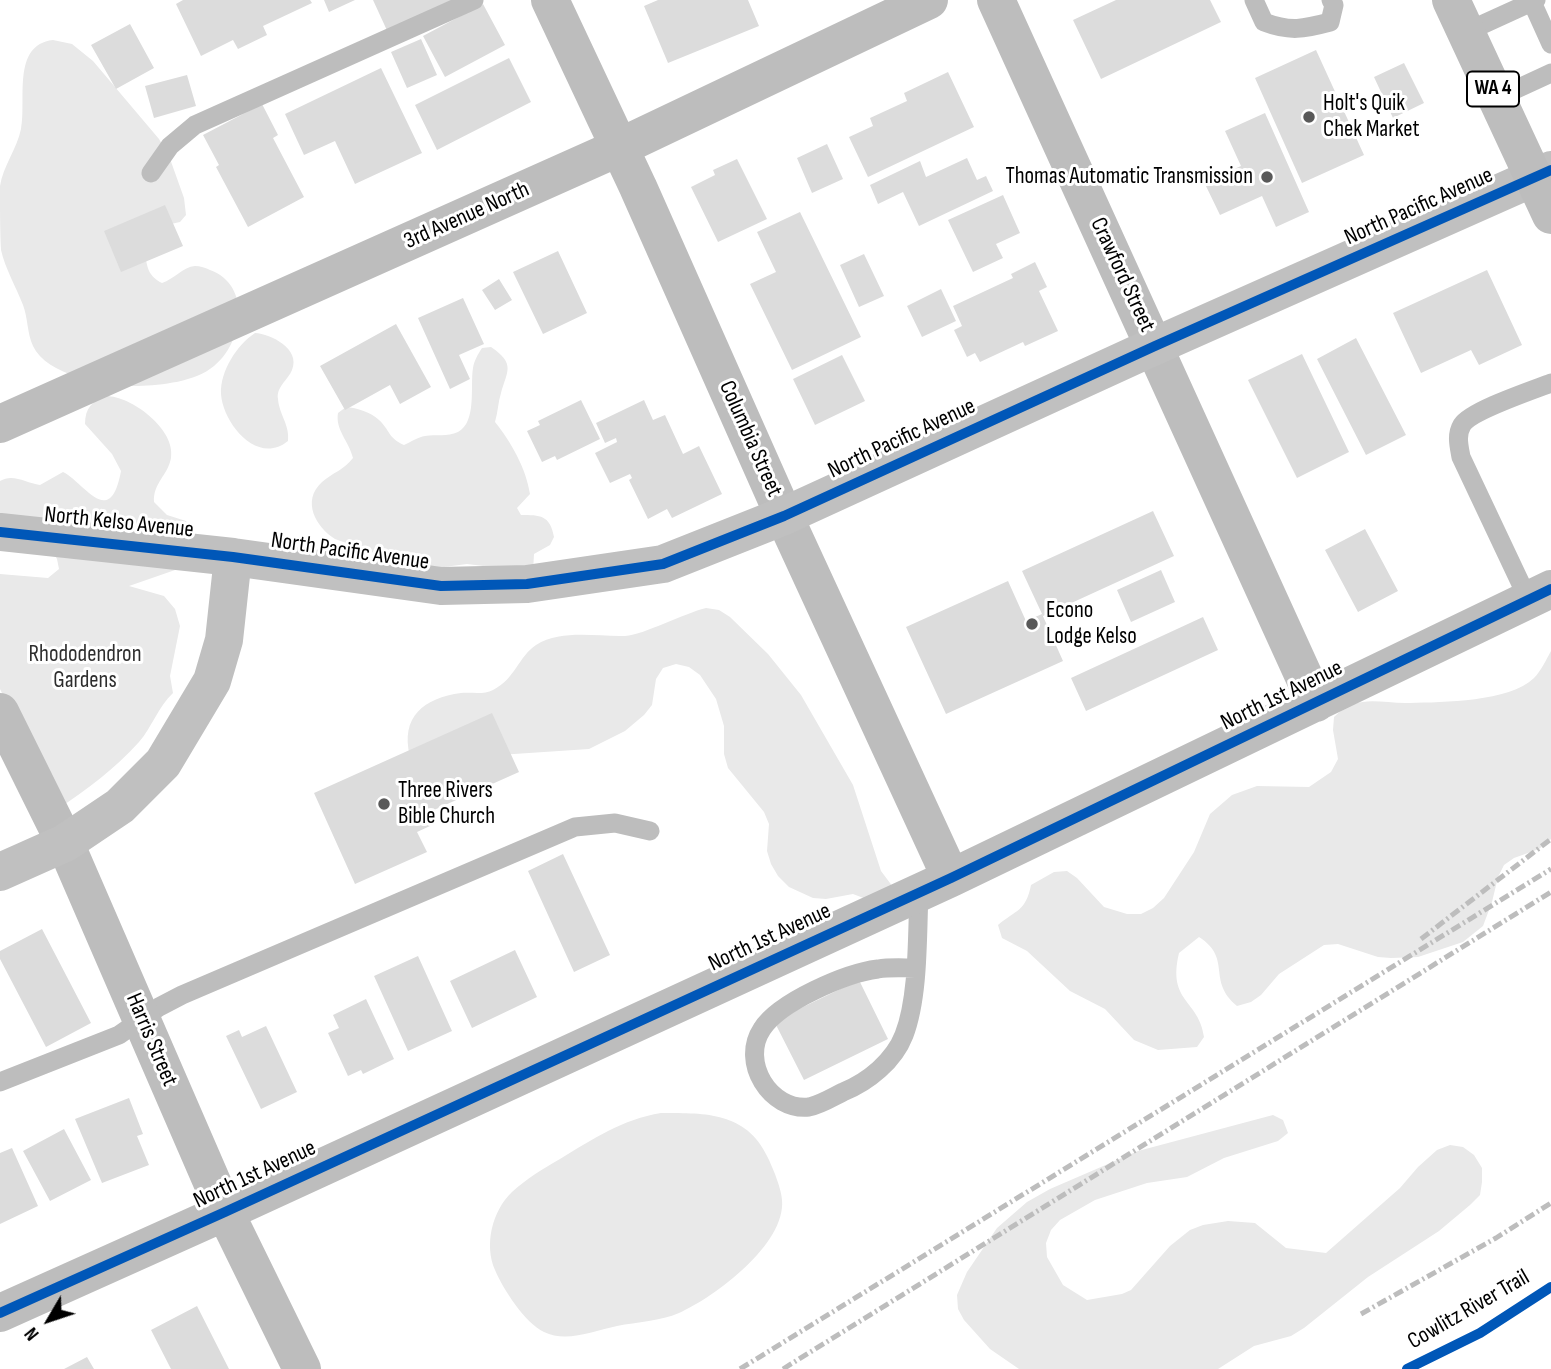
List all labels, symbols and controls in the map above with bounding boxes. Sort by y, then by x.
road number: WA 4 [1467,72,1519,106]
place label: Holt's Quik Chek Market [1323,90,1419,144]
marker: Holt's Quik Chek Market [1301,109,1317,125]
street label: North Pacific Avenue [1341,162,1497,252]
place label: Thomas Automatic Transmission [1006,163,1253,191]
marker: Thomas Automatic Transmission [1259,169,1275,185]
street label: 3rd Avenue North [400,176,534,256]
street label: Crawford Street [1084,214,1160,336]
street label: Columbia Street [712,377,788,501]
street label: North Pacific Avenue [824,393,980,485]
street label: North Kelso Avenue [43,501,195,545]
street label: North Pacific Avenue [269,527,431,577]
place label: Econo Lodge Kelso [1046,597,1137,651]
marker: Econo Lodge Kelso [1024,616,1040,632]
park label: Rhododendron Gardens [28,641,142,695]
street label: North 1st Avenue [1217,655,1347,737]
place label: Three Rivers Bible Church [398,777,495,831]
marker: Three Rivers Bible Church [376,796,392,812]
street label: North 1st Avenue [704,898,836,978]
street label: Harris Street [119,989,183,1091]
street label: North 1st Avenue [189,1135,321,1215]
street label: Cowlitz River Trail [1403,1264,1535,1356]
north arrow [14,1285,84,1355]
text: N [20,1322,44,1345]

